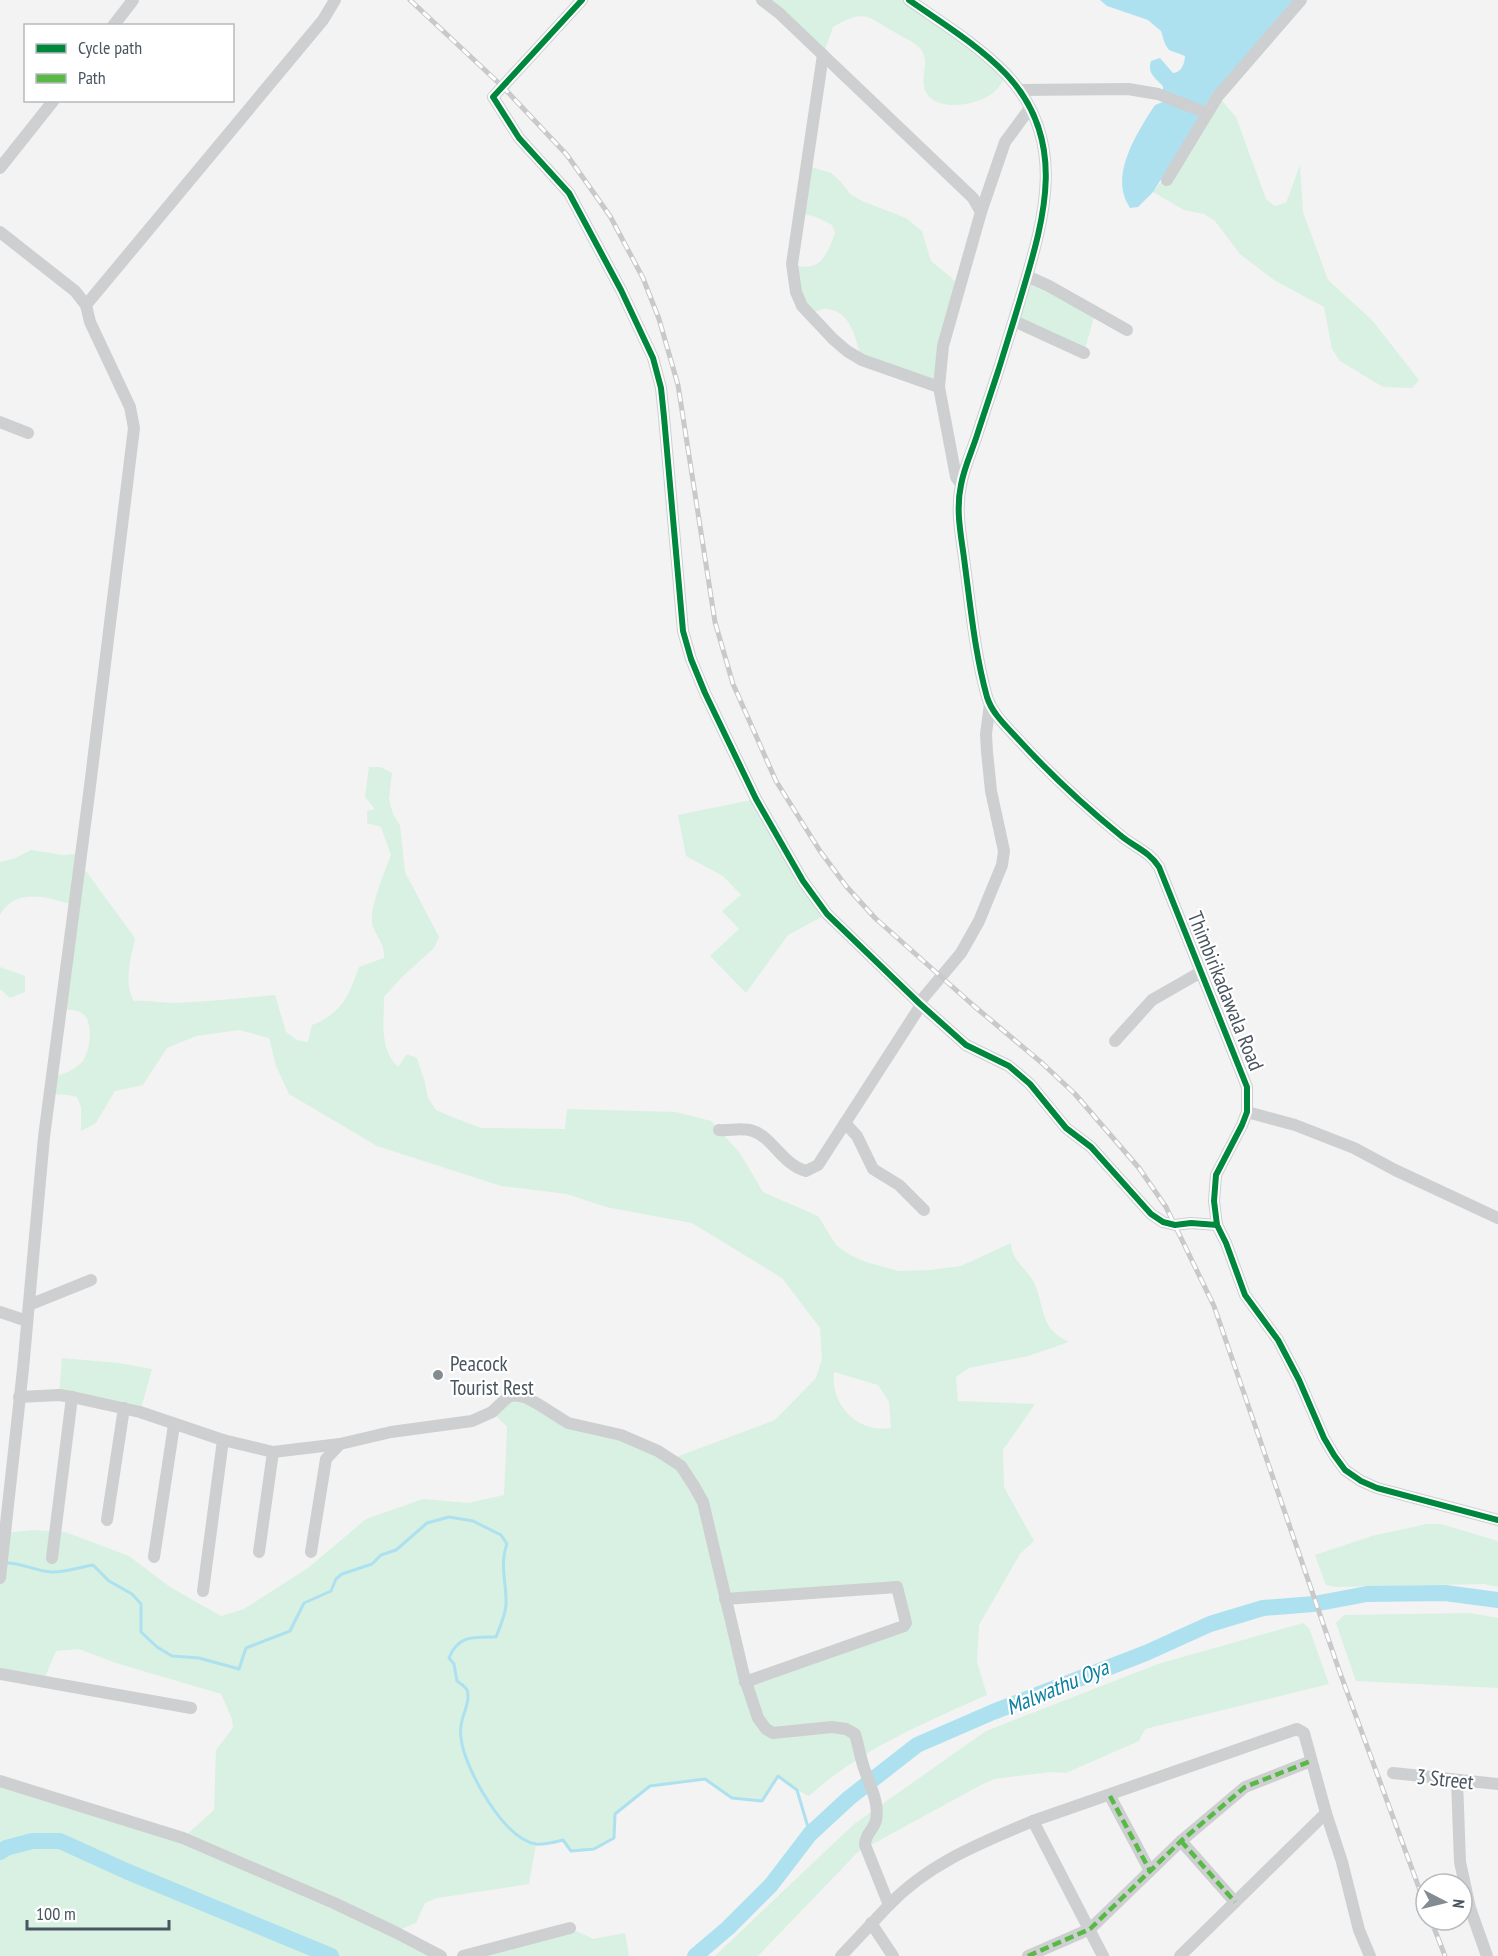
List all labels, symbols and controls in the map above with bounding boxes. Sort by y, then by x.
legend [24,24,234,102]
text: Cycle path [78,36,142,59]
text: Path [78,66,106,89]
street label: Thimbirikadawala Road [1182,907,1270,1075]
place label: Peacock Tourist Rest [450,1350,534,1401]
marker: Peacock Tourist Rest [431,1368,445,1382]
water label: Malwathu Oya [1002,1652,1114,1721]
street label: 3 Street [1415,1763,1475,1795]
north arrow [1414,1872,1474,1932]
scale bar [27,1893,170,1931]
text: N [1448,1898,1469,1909]
text: 100 m [36,1902,76,1925]

